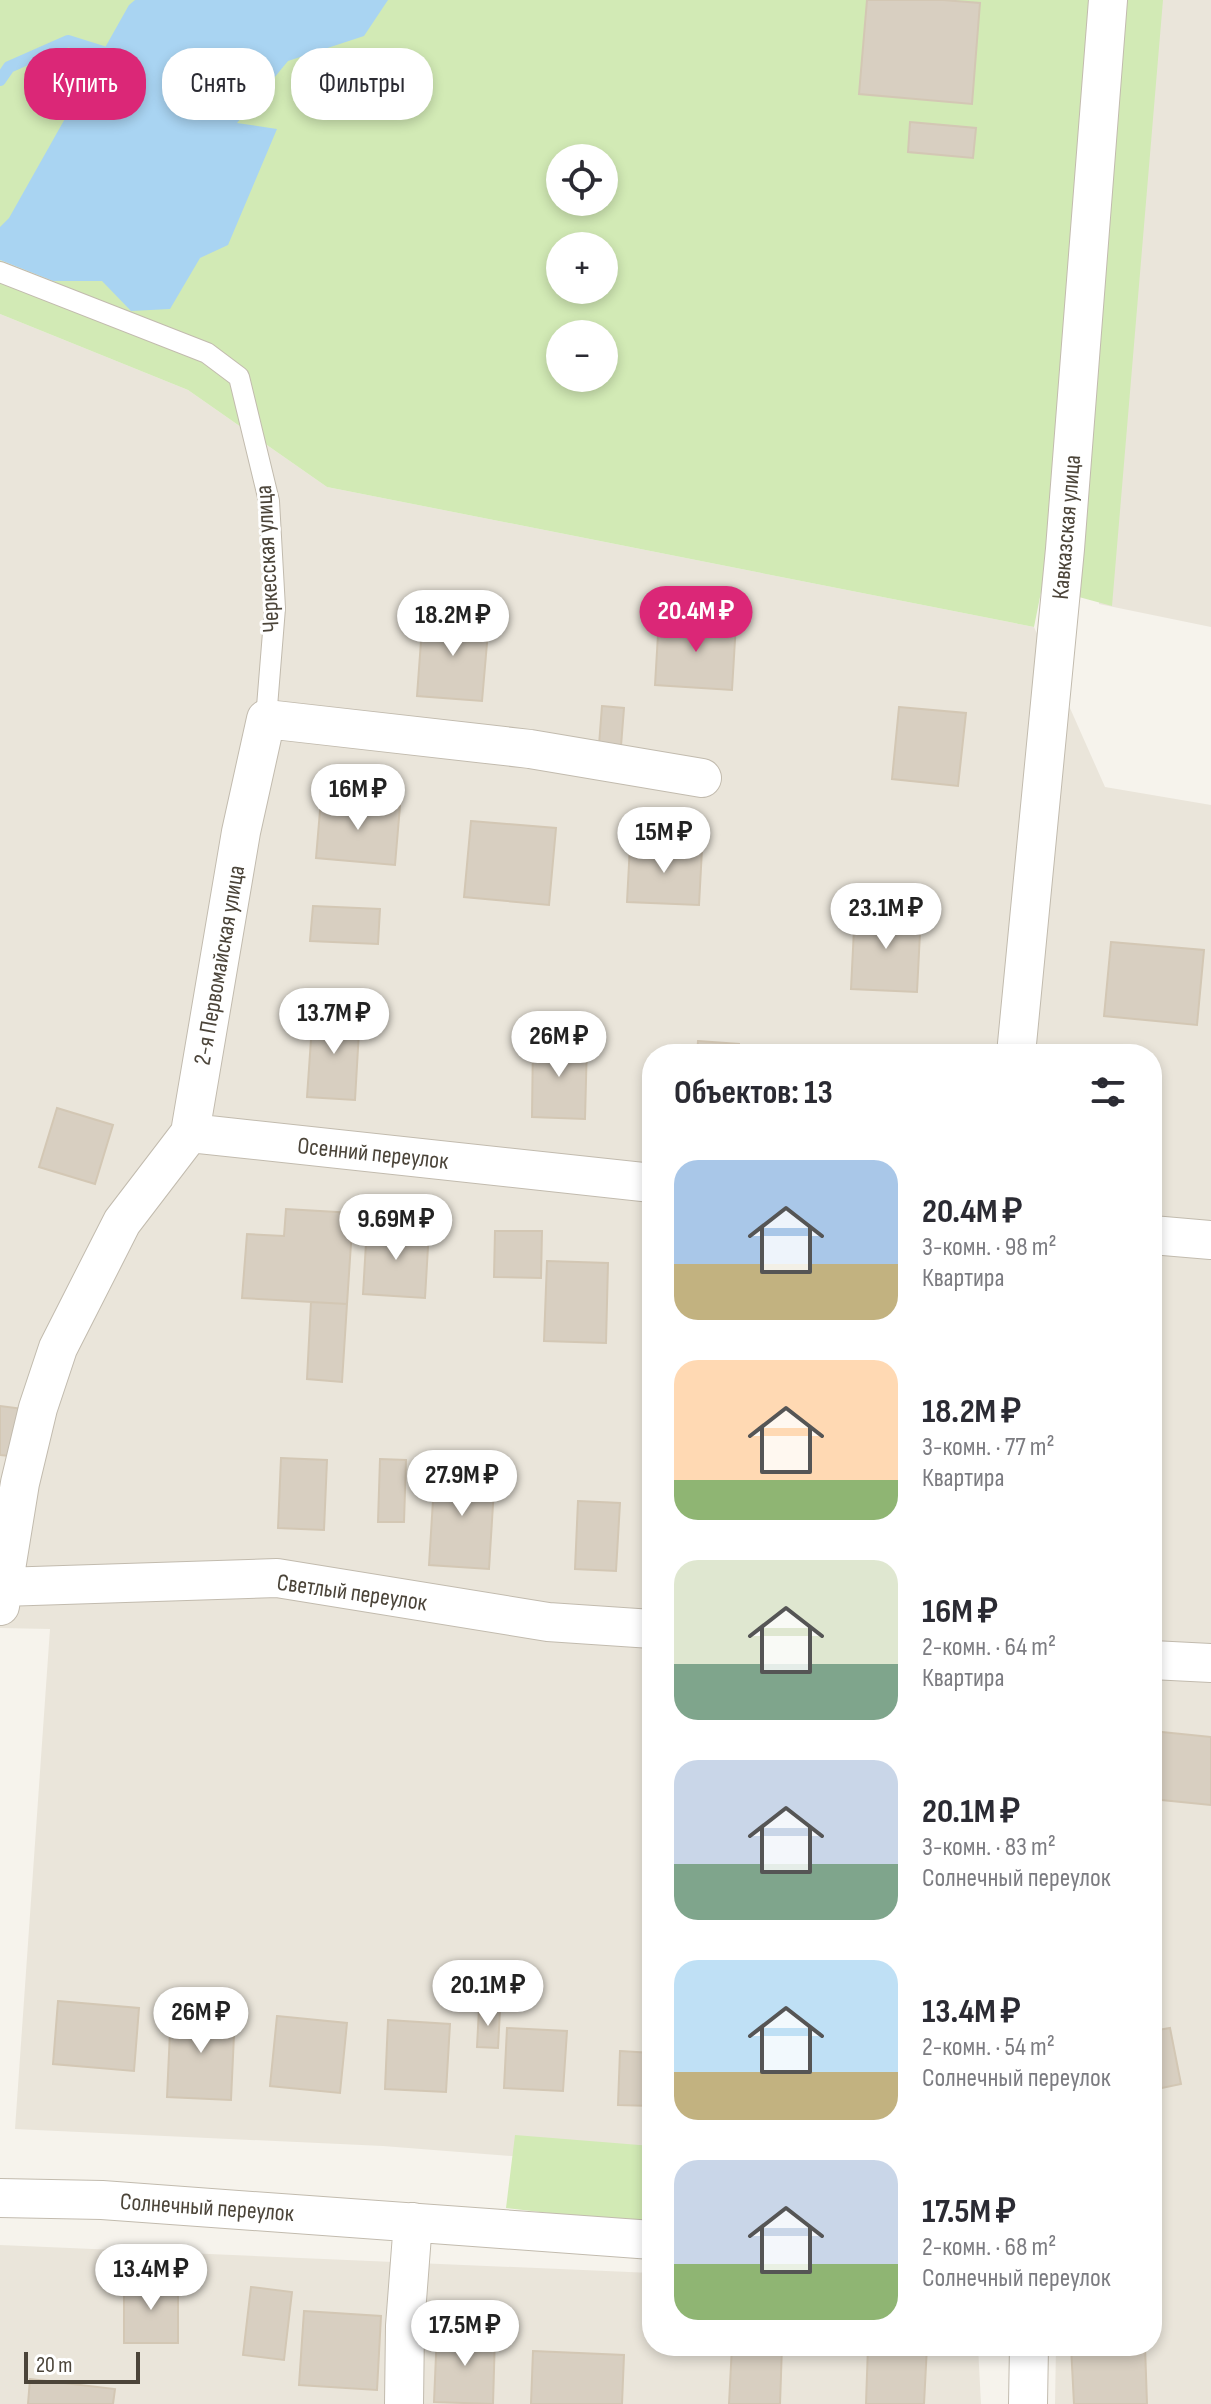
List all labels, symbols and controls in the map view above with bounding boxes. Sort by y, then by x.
chip: Купить [24,48,146,120]
chip: Снять [162,48,275,120]
chip: Фильтры [291,48,433,120]
map controls [546,144,618,392]
button: locate [546,144,618,216]
button: + [546,232,618,304]
button: − [546,320,618,392]
street label: Кавказcкая улица [1046,454,1087,601]
street label: Черкесская улица [249,484,286,633]
pin: 20.4M ₽ [622,586,770,654]
pin: 18.2M ₽ [379,590,527,658]
text: 20.4M ₽ [658,596,734,627]
text: 18.2M ₽ [415,600,491,631]
pin: 16M ₽ [302,764,414,832]
text: 16M ₽ [329,774,387,805]
pin: 15M ₽ [608,807,720,875]
text: 15M ₽ [635,817,693,848]
street label: 2-я Первомайская улица [188,863,251,1067]
pin: 23.1M ₽ [812,883,960,951]
text: 23.1M ₽ [849,893,924,924]
pin: 13.7M ₽ [260,988,408,1056]
text: 13.7M ₽ [297,998,371,1029]
pin: 26M ₽ [503,1011,615,1079]
text: 26M ₽ [529,1021,589,1052]
icon: filters [1086,1070,1130,1114]
text: Объектов: 13 [674,1072,833,1113]
street label: Осенний переулок [296,1131,451,1176]
text: 20.4M ₽ [922,1191,1023,1232]
icon: home [738,1192,834,1288]
pin: 9.69M ₽ [322,1194,470,1262]
text: 9.69M ₽ [357,1204,435,1235]
text: 3-комн. · 98 m² [922,1232,1057,1263]
text: Квартира [922,1263,1005,1294]
text: 18.2M ₽ [922,1391,1021,1432]
icon: home [738,1392,834,1488]
text: 3-комн. · 77 m² [922,1432,1054,1463]
pin: 27.9M ₽ [388,1450,536,1518]
text: 27.9M ₽ [425,1460,499,1491]
text: Квартира [922,1463,1005,1494]
street label: Светлый переулок [275,1568,430,1618]
text: 16M ₽ [922,1591,998,1632]
icon: home [738,1592,834,1688]
text: 2-комн. · 64 m² [922,1632,1056,1663]
text: Квартира [922,1663,1005,1694]
text: 20.1M ₽ [922,1791,1020,1832]
icon: home [738,1792,834,1888]
text: 3-комн. · 83 m² [922,1832,1056,1863]
text: Солнечный переулок [922,1863,1111,1894]
pin: 20.1M ₽ [414,1960,562,2028]
text: 20.1M ₽ [450,1970,526,2001]
pin: 26M ₽ [145,1987,257,2055]
text: 13.4M ₽ [922,1991,1021,2032]
icon: home [738,1992,834,2088]
text: 26M ₽ [171,1997,231,2028]
text: 2-комн. · 54 m² [922,2032,1055,2063]
text: Солнечный переулок [922,2063,1111,2094]
street label: Солнечный переулок [119,2187,296,2228]
text: 17.5M ₽ [922,2191,1016,2232]
icon: home [738,2192,834,2288]
text: 2-комн. · 68 m² [922,2232,1056,2263]
pin: 13.4M ₽ [77,2244,225,2312]
text: 13.4M ₽ [113,2254,189,2285]
text: Солнечный переулок [922,2263,1111,2294]
pin: 17.5M ₽ [391,2300,539,2368]
text: 17.5M ₽ [429,2310,501,2341]
scale bar [24,2348,140,2384]
text: 20 m [36,2352,73,2379]

